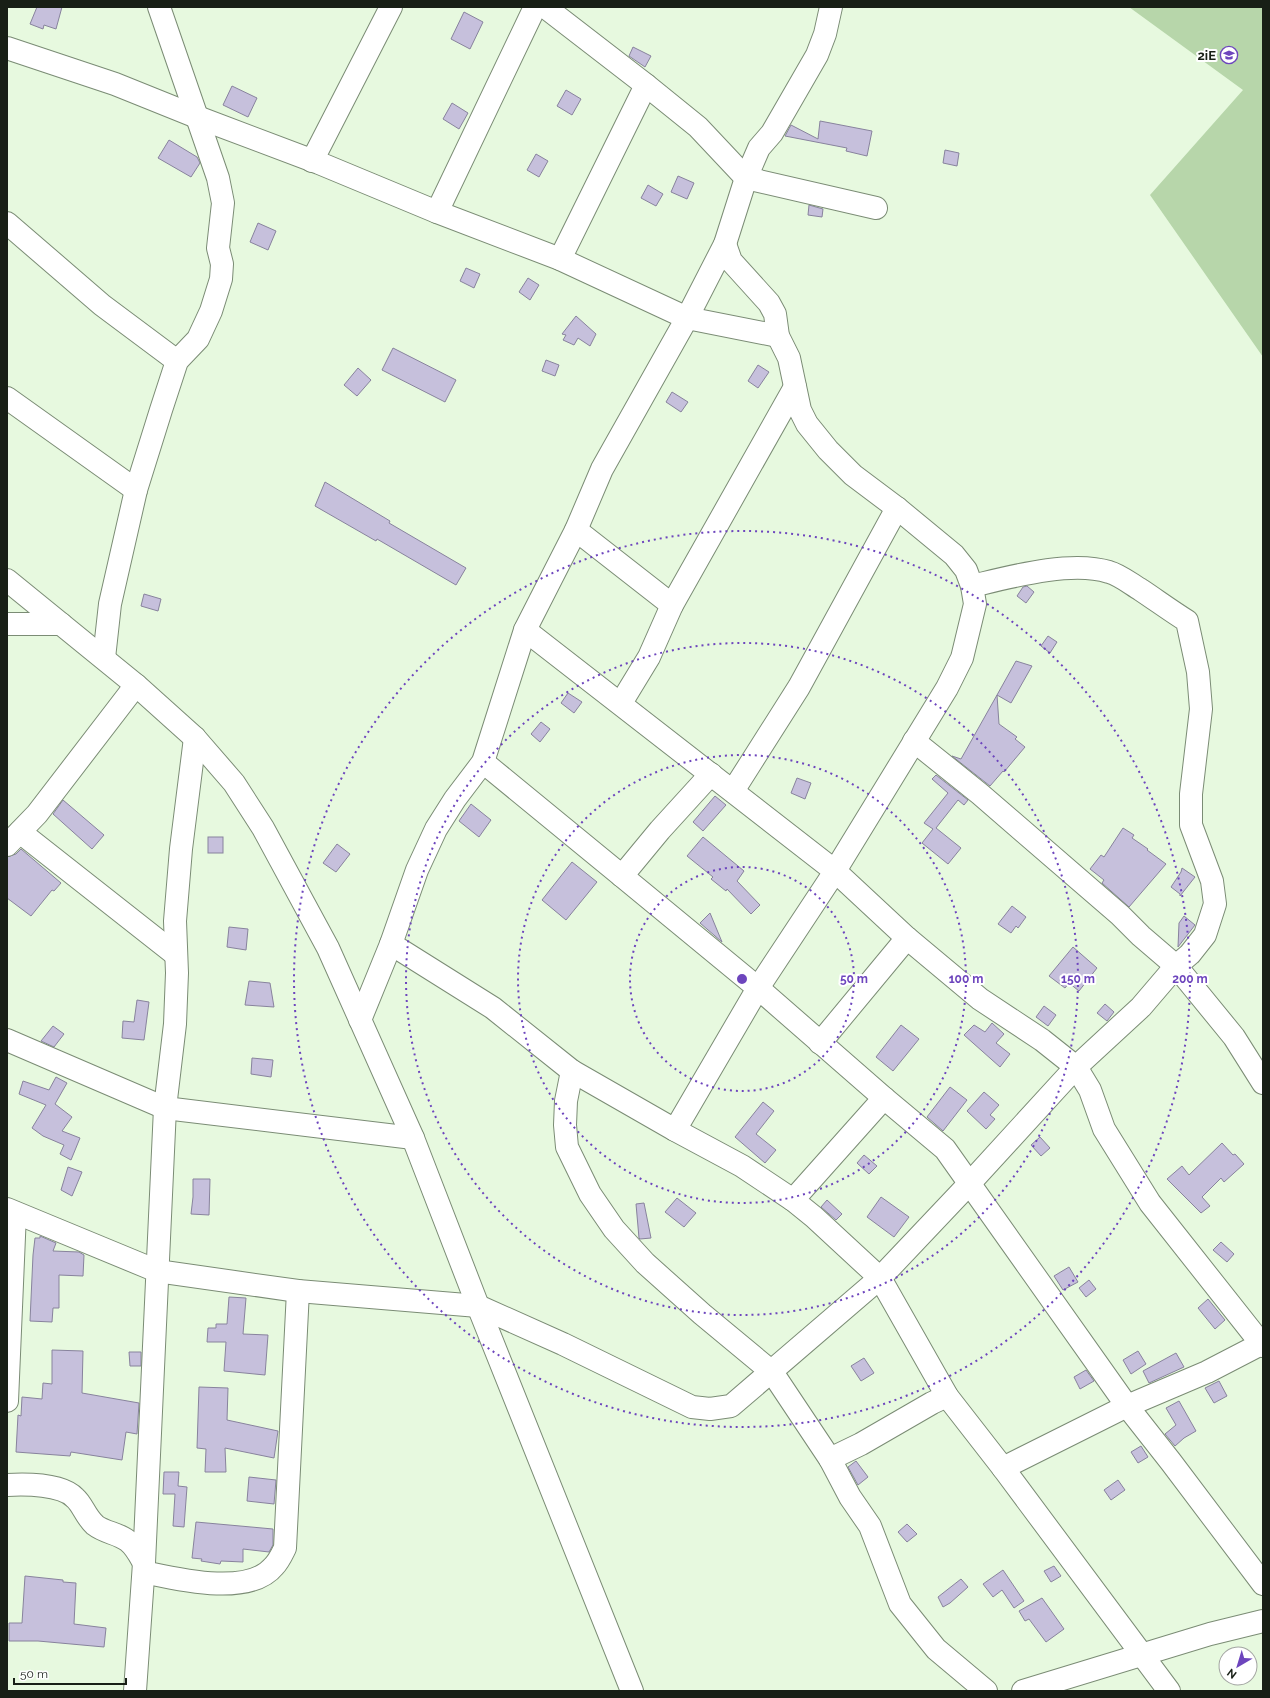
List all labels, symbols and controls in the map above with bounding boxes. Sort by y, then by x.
school or university icon: 2iE [1219,45,1239,65]
place label: 2iE [1198,48,1216,63]
centre of rings [735,972,749,986]
text: 50 m [840,972,868,986]
text: 100 m [949,972,983,986]
text: 150 m [1061,972,1095,986]
text: 200 m [1172,972,1208,986]
north arrow [1218,1646,1258,1686]
scale bar [14,1660,126,1686]
text: N [1225,1666,1239,1681]
text: 50 m [20,1667,48,1681]

